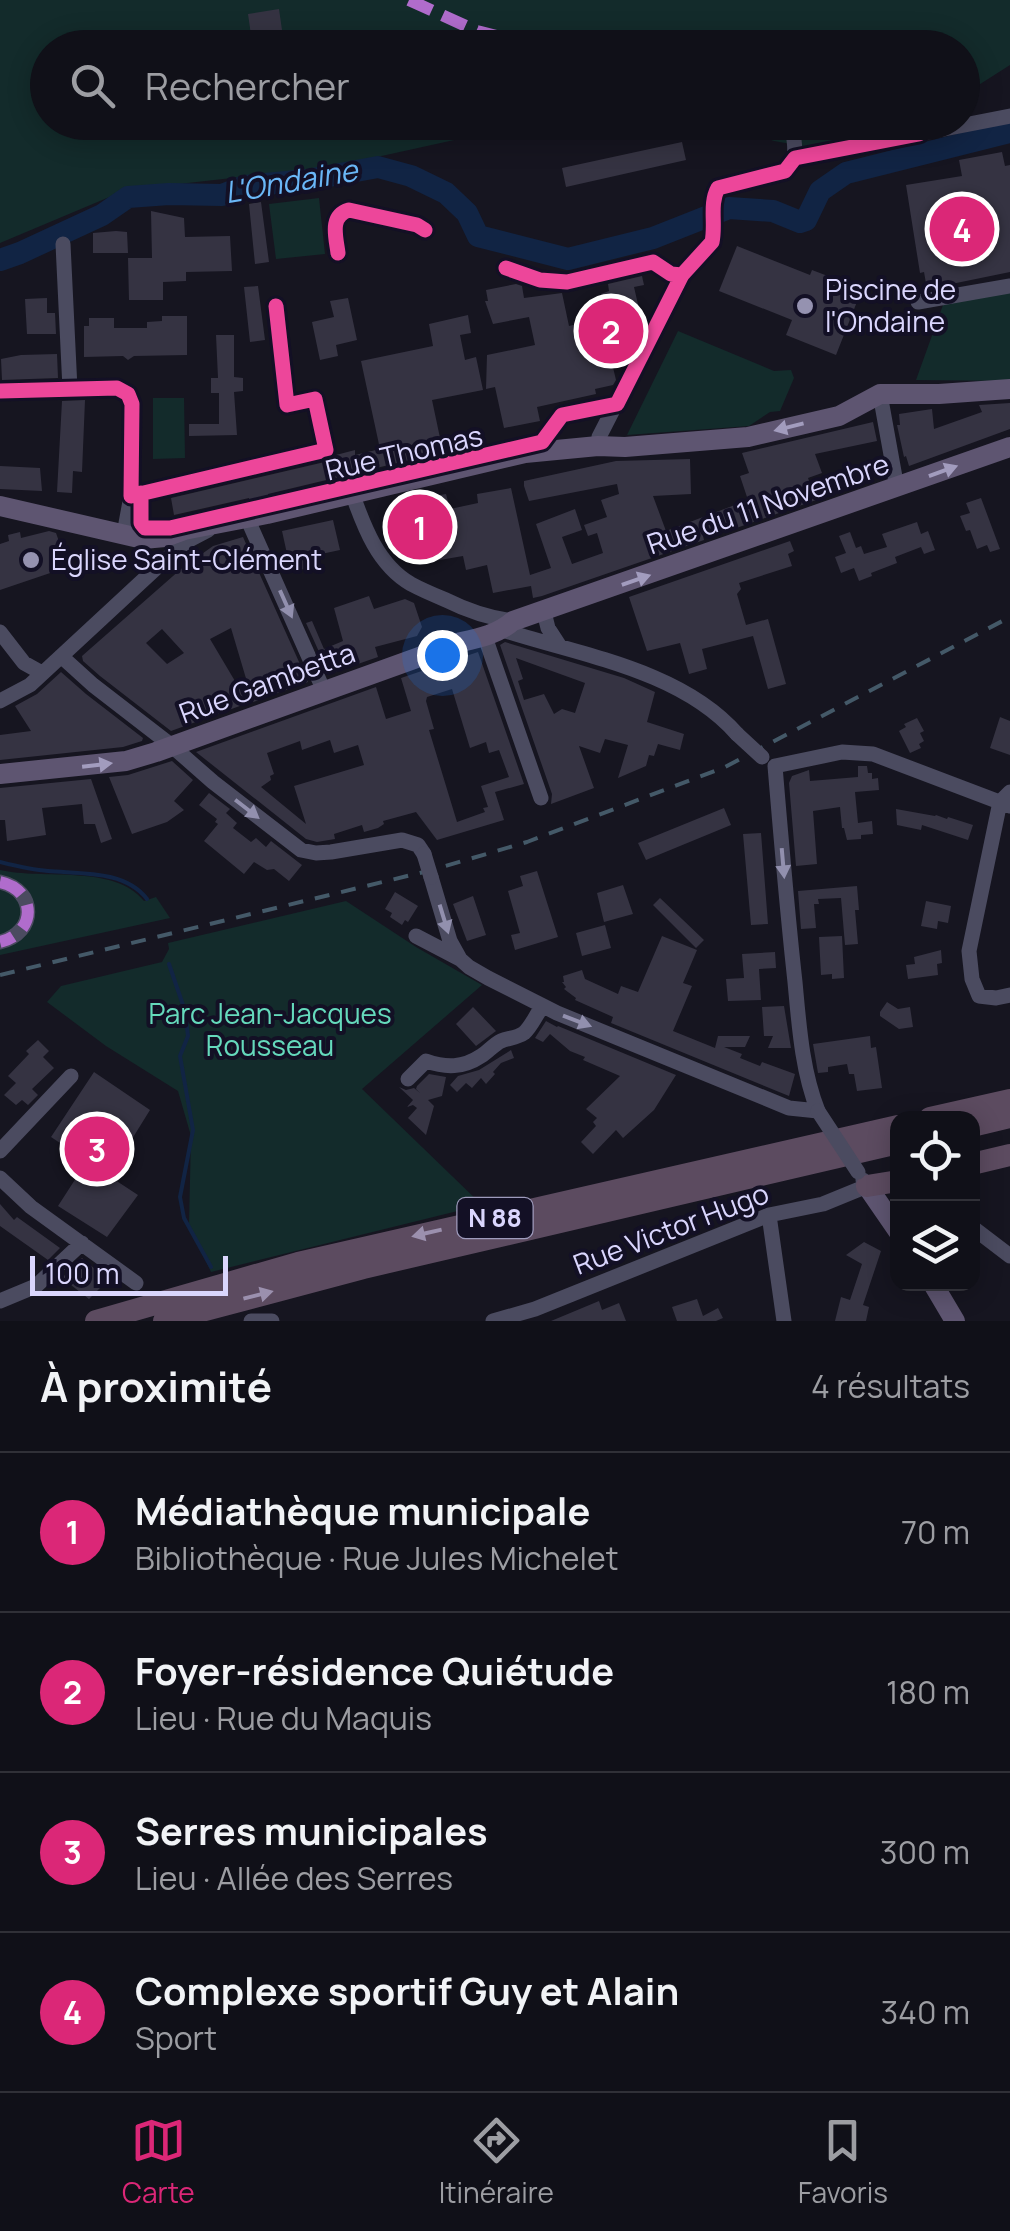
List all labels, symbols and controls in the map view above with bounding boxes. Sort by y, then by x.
search box [30,30,980,140]
icon: search [65,58,120,113]
text: Rechercher [145,59,350,111]
water label: L'Ondaine [221,148,362,212]
pin: 4 [930,192,994,266]
place label: Piscine de l'Ondaine [825,270,956,340]
pin: 2 [578,294,644,368]
marker: Piscine de l'Ondaine [794,295,816,317]
street label: Rue Thomas [321,415,486,489]
one-way arrow [773,420,804,435]
street label: Rue du 11 Novembre [642,444,894,562]
one-way arrow [928,463,958,478]
pin: 1 [388,490,452,564]
place label: Église Saint-Clément [51,540,322,578]
marker: Église Saint-Clément [20,549,42,571]
one-way arrow [622,571,652,586]
one-way arrow [278,589,294,619]
your location [417,630,468,681]
street label: Rue Gambetta [173,633,360,731]
one-way arrow [82,757,113,773]
one-way arrow [234,798,260,818]
one-way arrow [776,848,792,880]
one-way arrow [437,904,452,934]
park label: Parc Jean-Jacques Rousseau [148,994,392,1064]
one-way arrow [562,1013,592,1029]
map controls [890,1111,980,1291]
button: locate [890,1111,980,1201]
pin: 3 [64,1112,130,1186]
street label: Rue Victor Hugo [567,1173,774,1283]
road number: N 88 [458,1198,532,1238]
button: layers [890,1201,980,1291]
one-way arrow [411,1226,442,1242]
scale bar [30,1251,228,1296]
text: 100 m [45,1254,119,1292]
one-way arrow [243,1287,274,1302]
text: À proximité [40,1357,272,1415]
text: 4 résultats [811,1364,970,1408]
text: Médiathèque municipale [135,1484,590,1536]
text: 1 [65,1510,80,1554]
text: 70 m [901,1510,970,1554]
text: Bibliothèque · Rue Jules Michelet [135,1536,618,1580]
text: Foyer-résidence Quiétude [135,1644,614,1696]
text: 2 [63,1670,82,1714]
text: 180 m [886,1670,970,1714]
text: Lieu · Rue du Maquis [135,1696,432,1740]
text: Serres municipales [135,1804,488,1856]
text: 3 [63,1830,82,1874]
text: 300 m [880,1830,970,1874]
text: Lieu · Allée des Serres [135,1856,453,1900]
text: Complexe sportif Guy et Alain [135,1964,679,2016]
text: 4 [63,1990,82,2034]
text: 340 m [880,1990,970,2034]
text: Sport [135,2016,217,2060]
tab: Carte [122,2113,195,2211]
tab: Itinéraire [439,2113,554,2211]
tab: Favoris [798,2113,888,2211]

